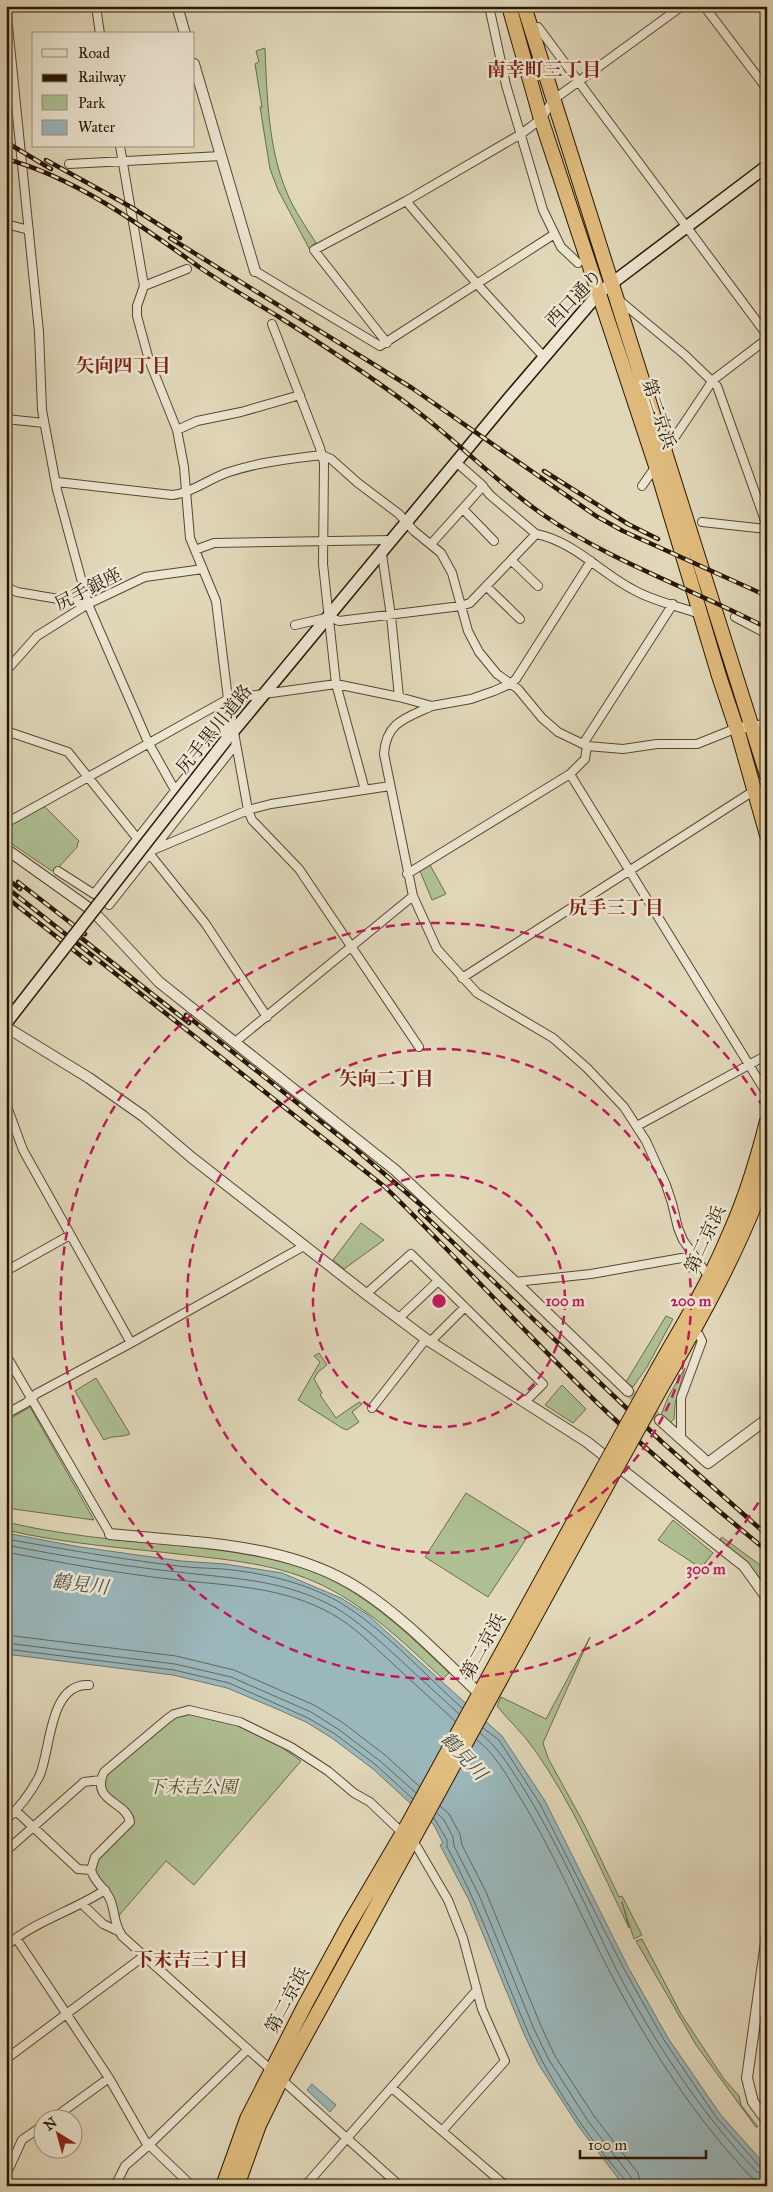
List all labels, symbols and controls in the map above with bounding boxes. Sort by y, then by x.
legend [32,32,195,148]
text: Road [78,44,110,62]
district label: 南幸町三丁目 [487,58,601,81]
text: Railway [78,68,127,86]
text: Park [78,94,105,112]
text: Water [78,118,115,136]
street label: 西口通り [541,264,607,332]
district label: 矢向四丁目 [75,354,171,377]
street label: 第二京浜 [637,376,681,452]
street label: 尻手銀座 [51,563,125,615]
street label: 尻手黒川道路 [171,680,257,778]
district label: 尻手三丁目 [568,896,664,919]
district label: 矢向二丁目 [338,1067,434,1090]
street label: 第二京浜 [680,1202,730,1276]
centre of rings [430,1292,448,1310]
text: 100 m [545,1292,585,1310]
text: 200 m [671,1292,712,1310]
text: 300 m [686,1560,726,1579]
water label: 鶴見川 [50,1569,112,1599]
street label: 第二京浜 [456,1609,510,1683]
water label: 鶴見川 [436,1727,493,1786]
park label: 下末吉公園 [147,1776,240,1798]
district label: 下末吉三丁目 [134,1948,248,1971]
street label: 第二京浜 [260,1963,314,2037]
north arrow [32,2110,82,2160]
text: N [41,2114,60,2134]
scale bar [580,2127,707,2159]
text: 100 m [588,2136,628,2154]

